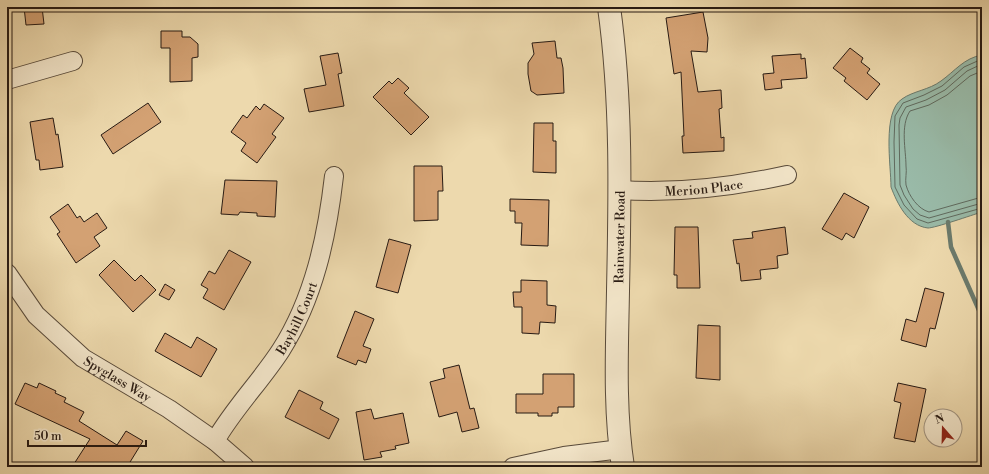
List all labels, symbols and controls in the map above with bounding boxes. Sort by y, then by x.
street label: Merion Place [664,176,745,200]
street label: Rainwater Road [611,190,629,284]
street label: Bayhill Court [273,280,321,359]
street label: Spyglass Way [80,353,154,406]
north arrow [923,408,963,448]
text: N [933,411,947,428]
scale bar [28,422,146,448]
text: 50 m [34,429,62,444]

